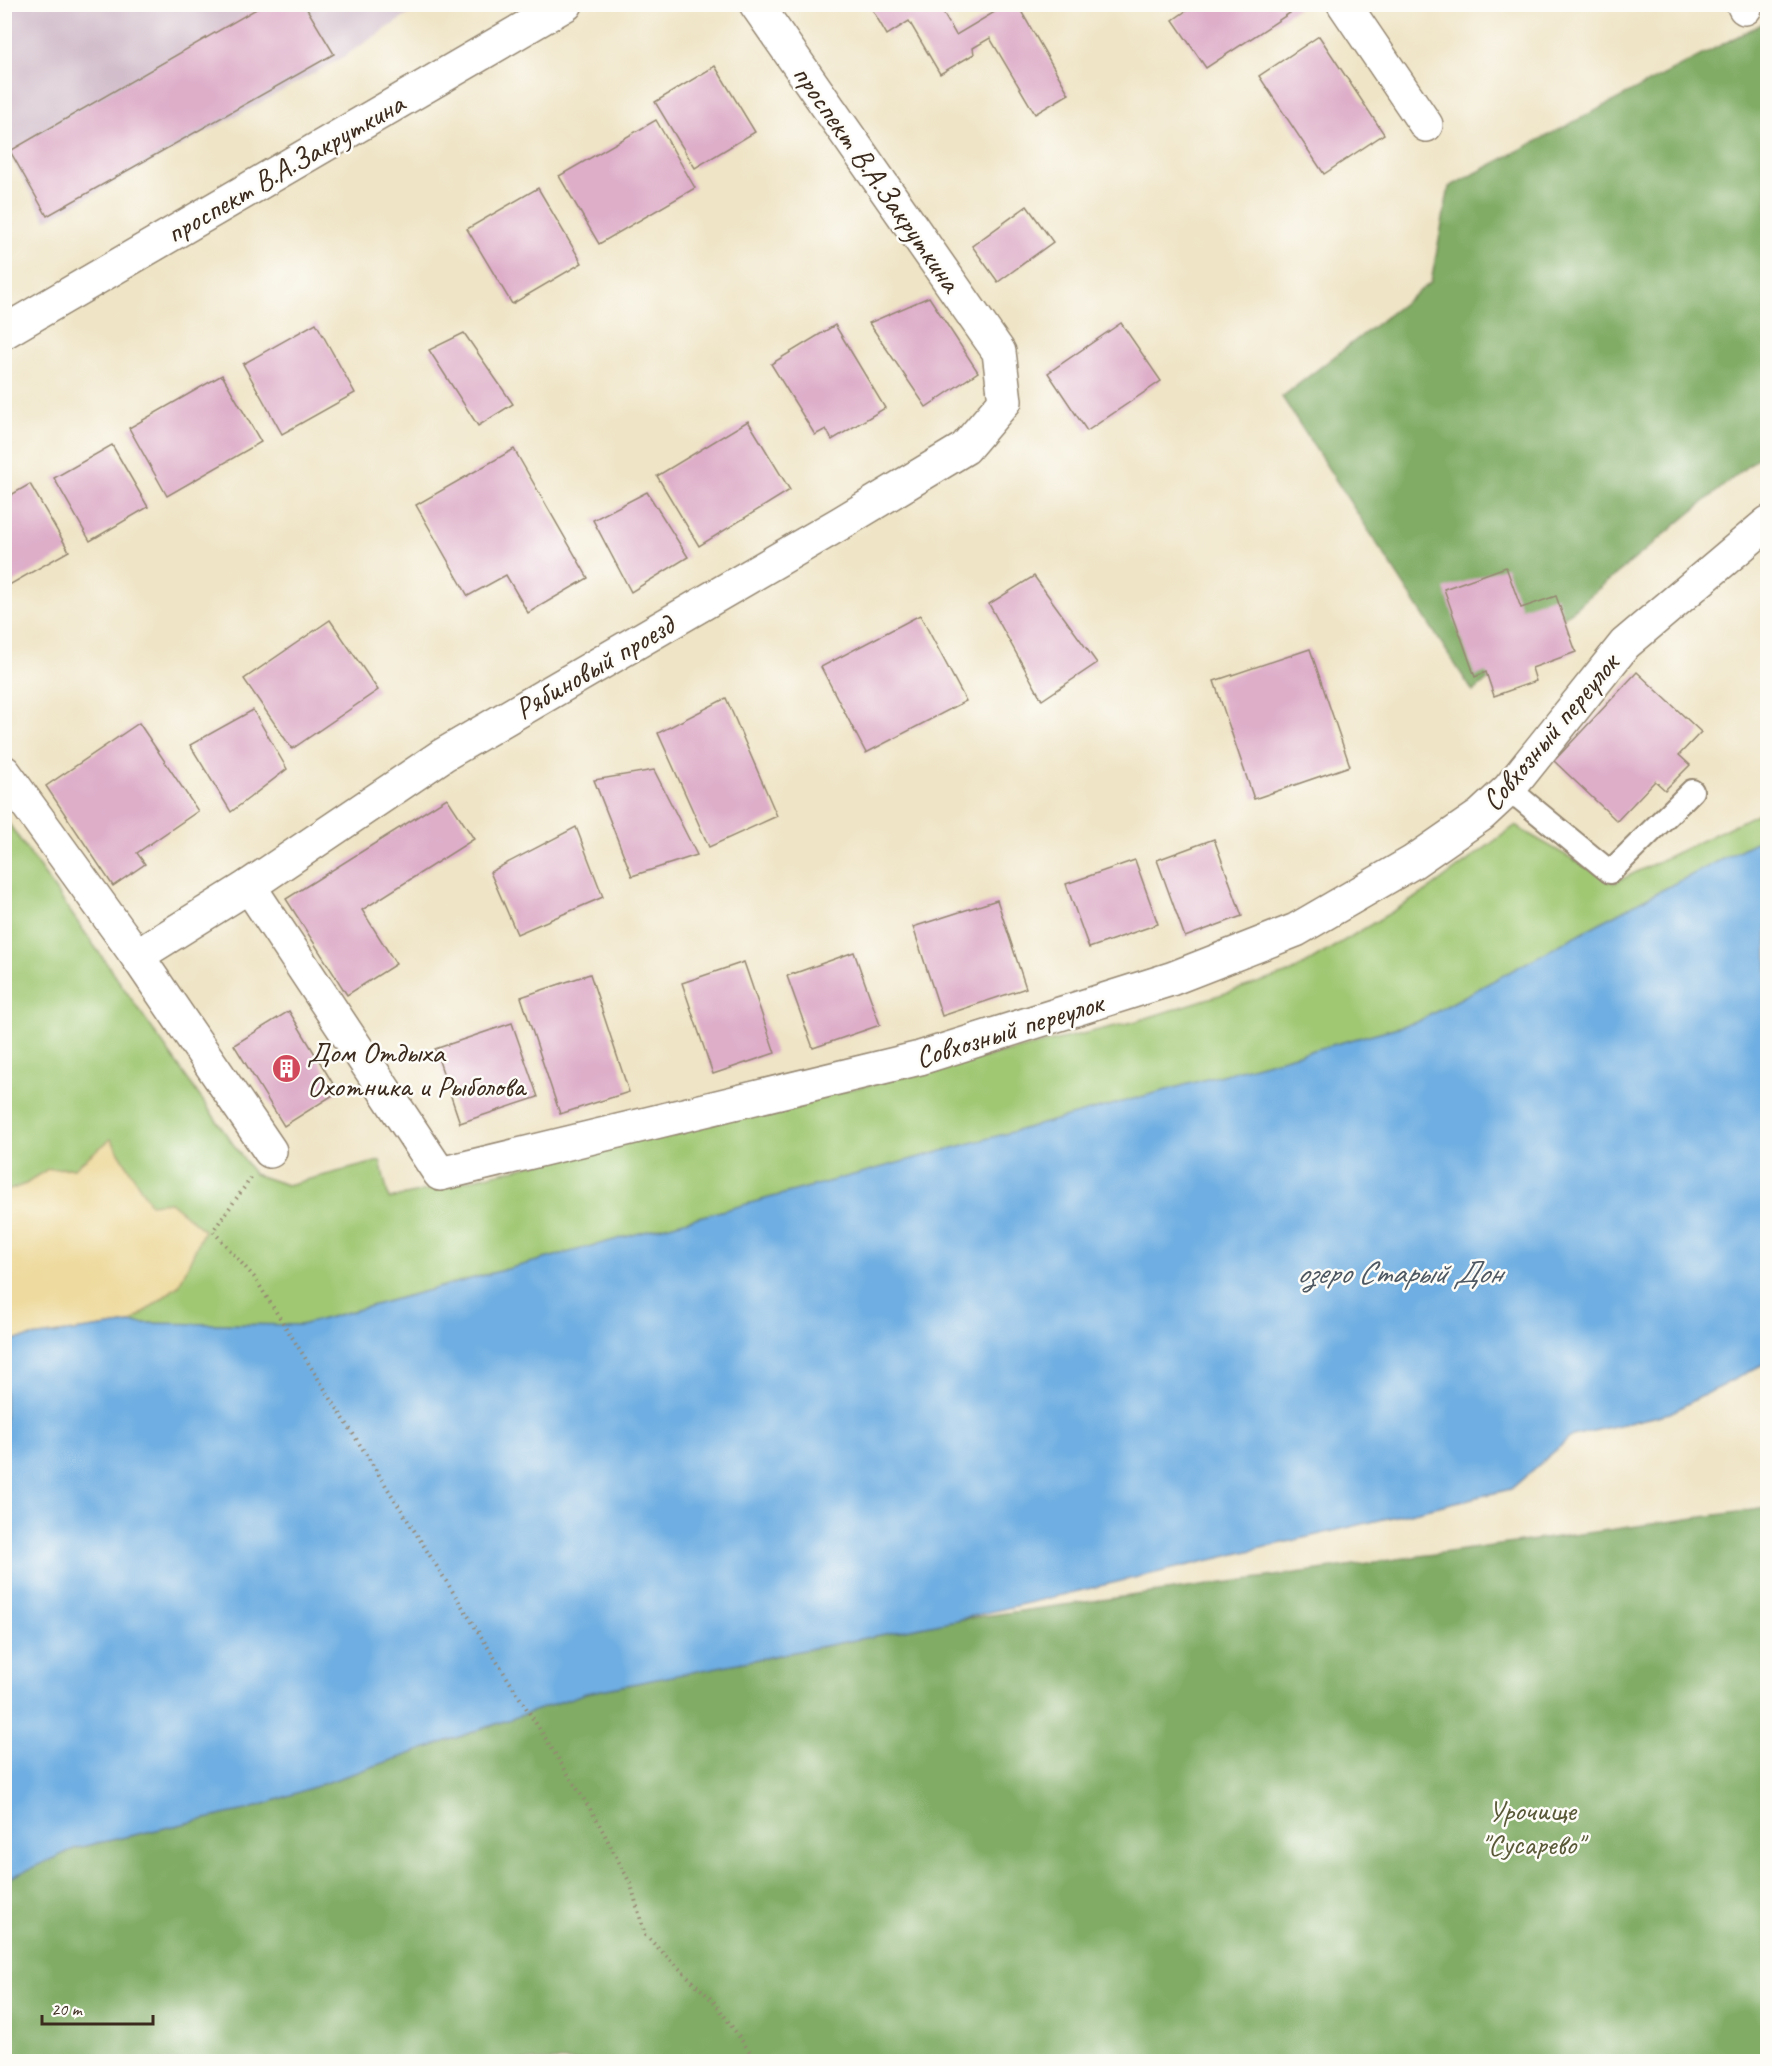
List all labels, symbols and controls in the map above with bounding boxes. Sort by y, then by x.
street label: проспект В.А.Закруткина [784,57,971,301]
street label: проспект В.А.Закруткина [159,83,413,252]
street label: Рябиновый проезд [508,605,682,728]
street label: Совхозный переулок [1473,643,1629,819]
street label: Совхозный переулок [911,983,1110,1077]
place label: Дом Отдыха Охотника и Рыболова [307,1033,528,1105]
building icon: Дом Отдыха Охотника и Рыболова [270,1053,302,1085]
water label: озеро Старый Дон [1297,1252,1506,1293]
park label: Урочище "Сусарево" [1481,1791,1589,1863]
scale bar [42,1988,153,2026]
text: 20 m [51,1998,84,2020]

